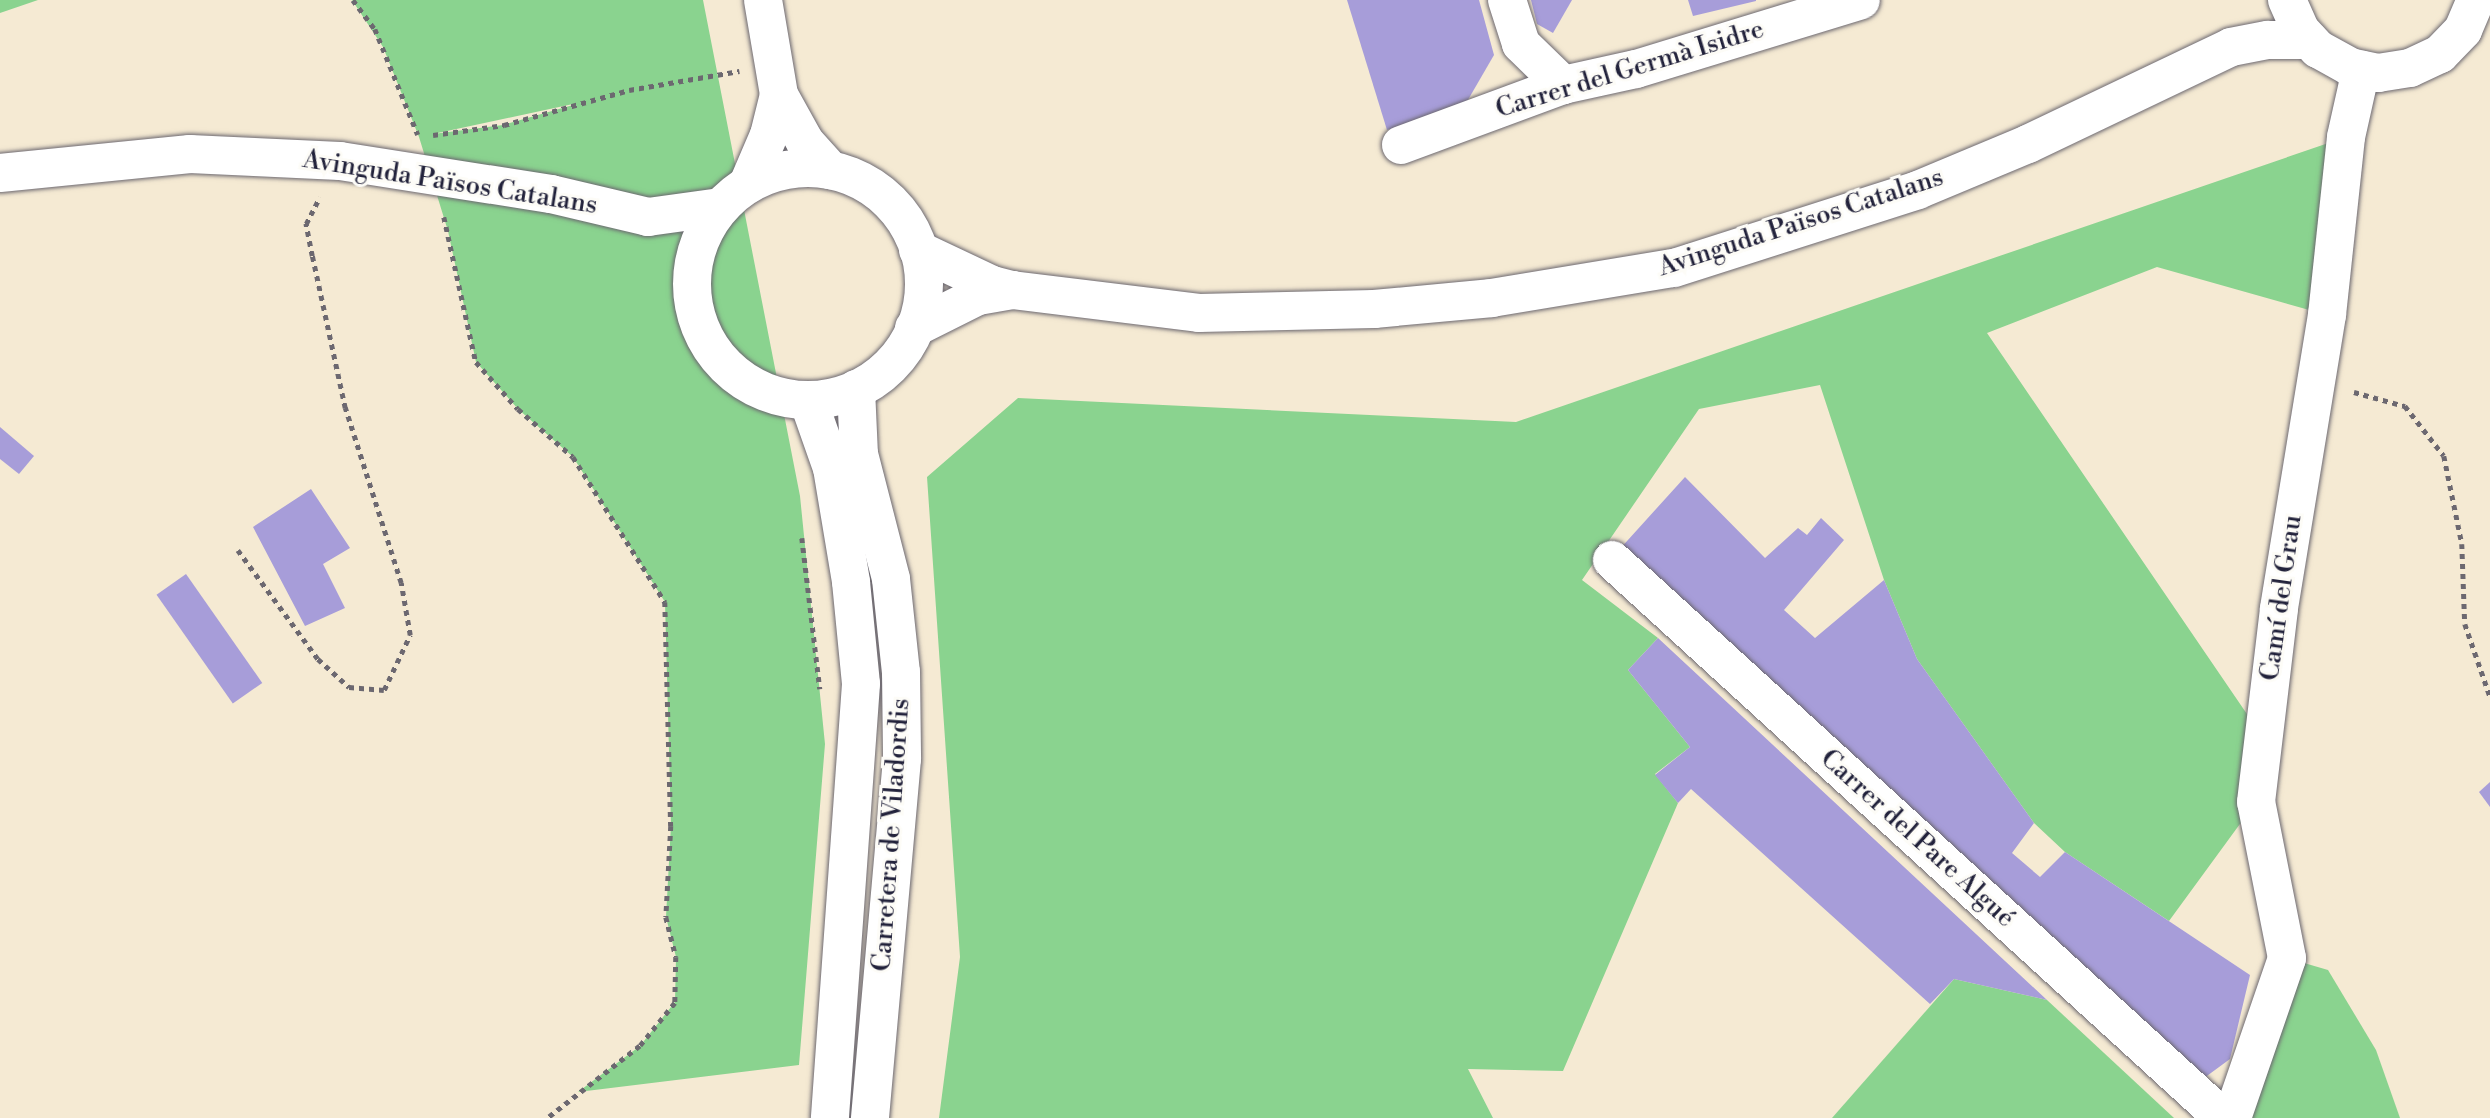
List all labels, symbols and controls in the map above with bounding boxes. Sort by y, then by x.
street label: Carrer del Germà Isidre [1492,14,1768,126]
street label: Avinguda Països Catalans [301,144,599,222]
street label: Avinguda Països Catalans [1655,162,1947,284]
street label: Camí del Grau [2255,513,2309,683]
street label: Carretera de Viladordis [867,697,917,973]
street label: Carrer del Pare Algué [1813,744,2021,934]

